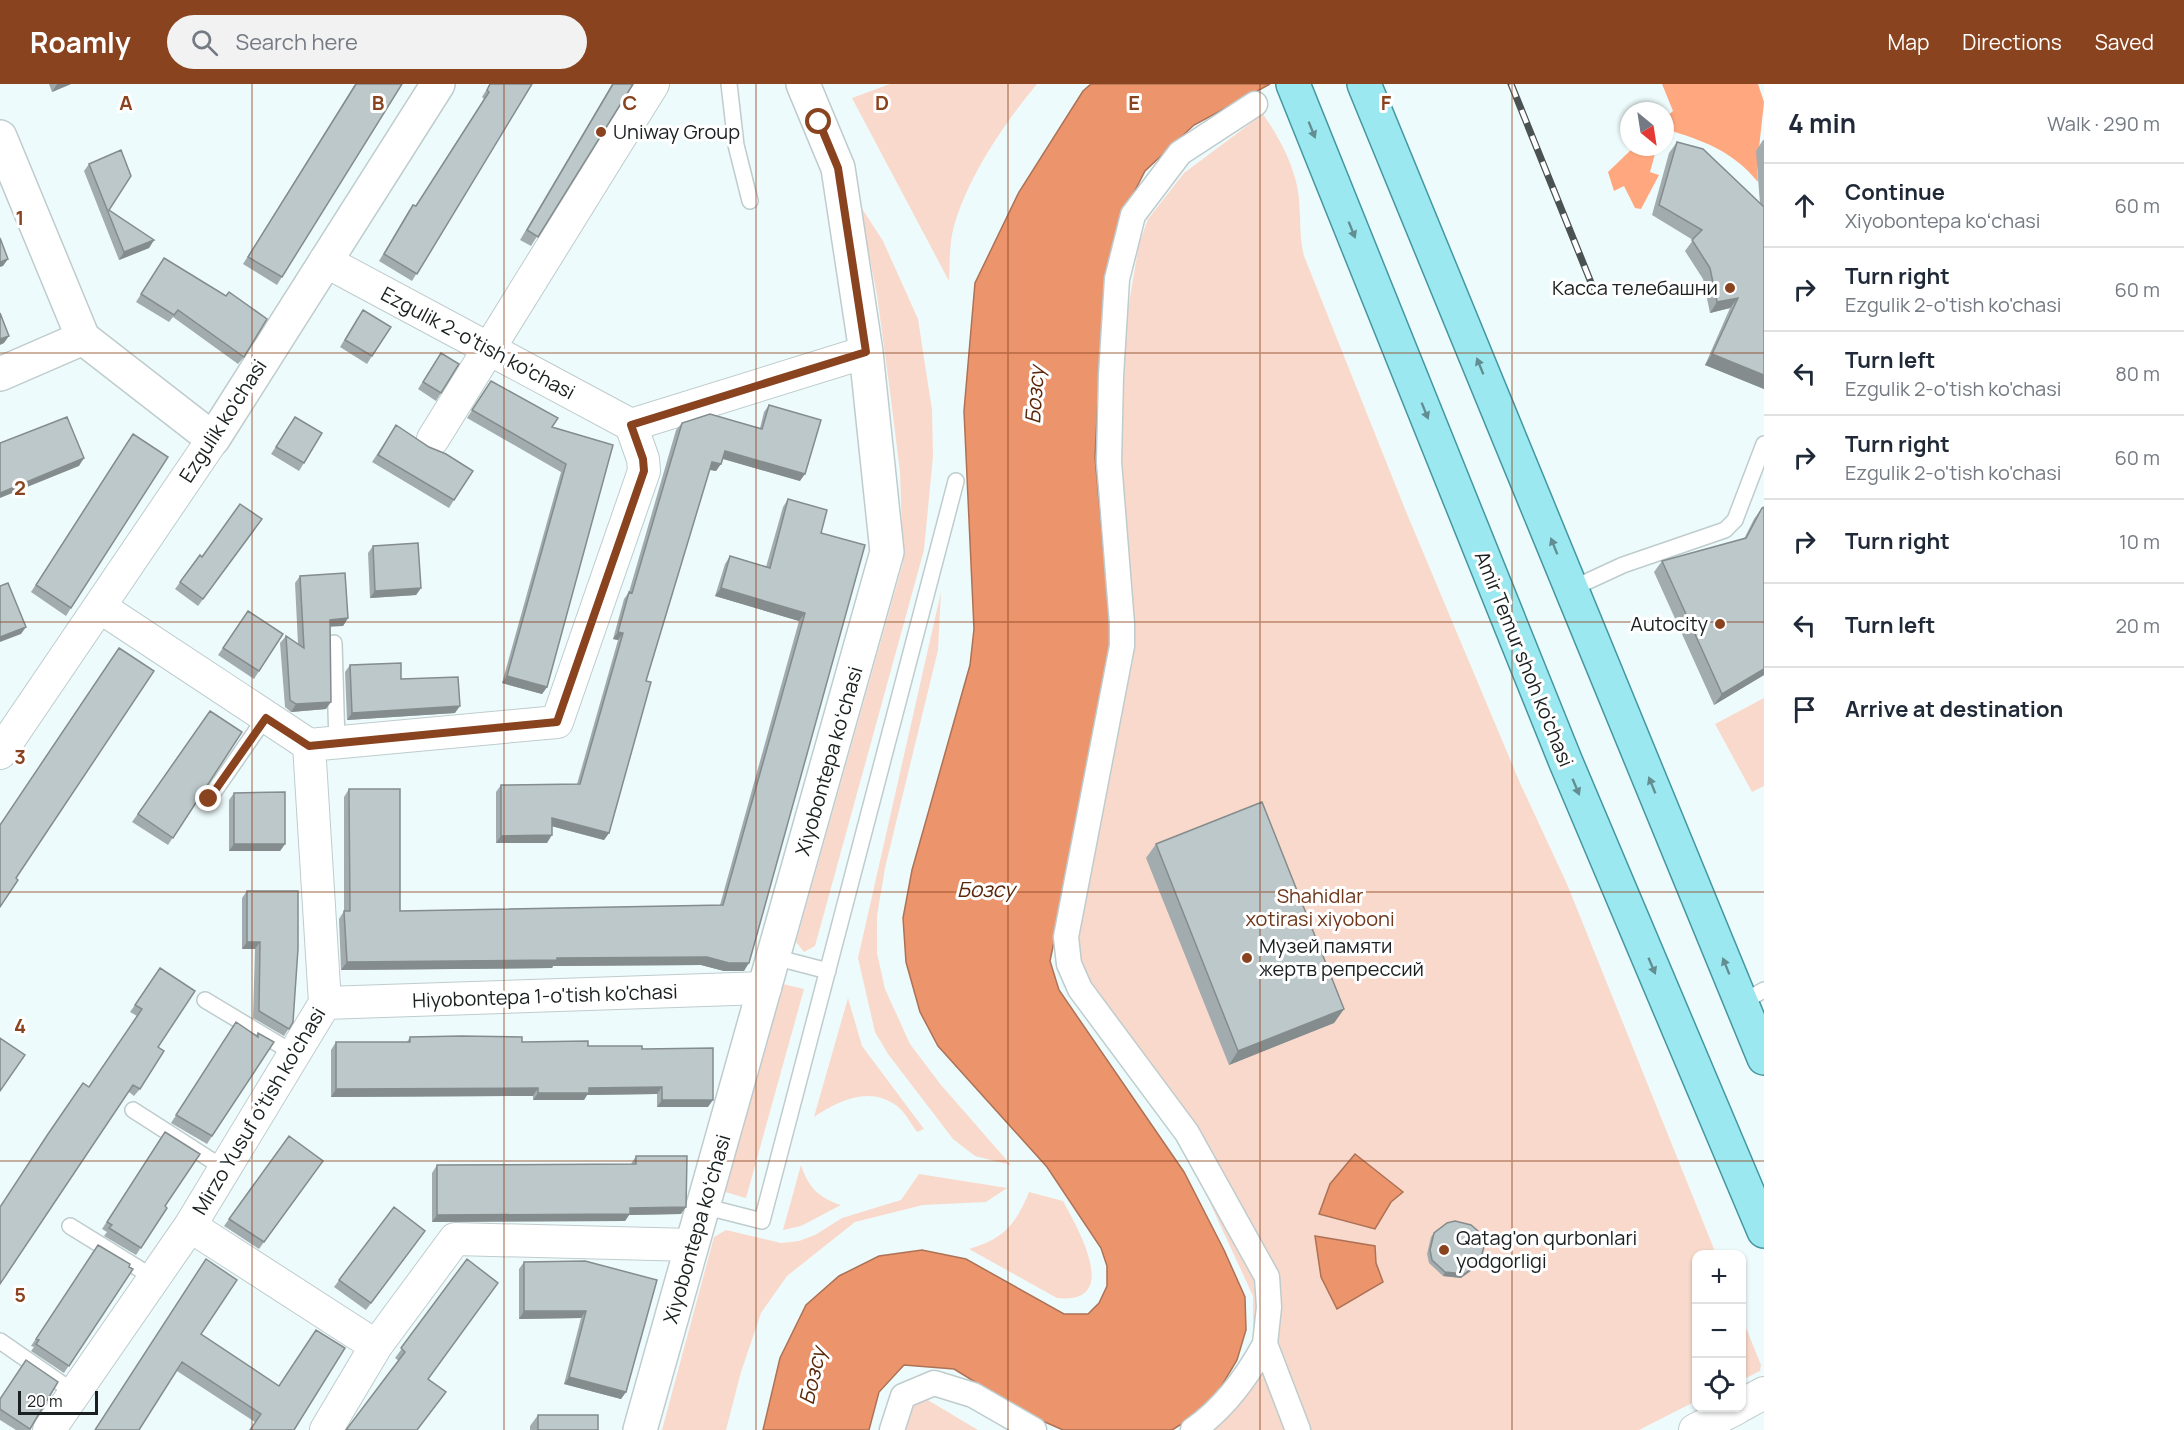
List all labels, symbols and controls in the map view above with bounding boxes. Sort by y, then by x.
search box [167,15,587,69]
text: Roamly [30,23,131,61]
icon: search [188,26,221,59]
text: Search here [236,27,358,57]
text: Map [1888,28,1929,56]
text: Directions [1962,28,2062,56]
text: Saved [2095,28,2154,56]
text: A [119,89,133,116]
text: B [372,89,385,116]
text: C [623,89,637,116]
text: D [875,89,889,116]
text: E [1128,89,1140,116]
text: F [1381,89,1392,116]
north arrow [1620,102,1674,156]
text: 4 min [1788,105,1856,141]
route start [805,108,831,134]
text: Walk · 290 m [2047,110,2160,137]
place label: Uniway Group [613,118,740,145]
one-way arrow [1307,121,1317,139]
marker: Uniway Group [594,125,608,139]
text: Continue [1845,177,1945,207]
icon: ahead [1788,189,1821,222]
text: 60 m [2114,192,2160,219]
text: 1 [16,204,24,231]
text: Xiyobontepa koʻchasi [1845,207,2041,234]
one-way arrow [1347,222,1357,240]
text: Turn right [1845,261,1950,291]
icon: right [1788,273,1821,306]
place label: Касса телебашни [1552,274,1718,301]
text: 60 m [2114,276,2160,303]
street label: Ezgulik 2-o'tish ko'chasi [376,280,580,405]
marker: Касса телебашни [1723,281,1737,295]
text: Ezgulik 2-o'tish ko'chasi [1845,291,2061,318]
text: Turn left [1845,345,1935,375]
street label: Ezgulik ko'chasi [173,354,273,488]
one-way arrow [1475,357,1484,375]
icon: left [1788,357,1821,390]
text: 80 m [2115,360,2160,387]
water label: Бозсу [1018,362,1050,425]
text: Ezgulik 2-o'tish ko'chasi [1845,375,2061,402]
one-way arrow [1421,402,1430,420]
text: Turn right [1845,429,1950,459]
icon: right [1788,441,1821,474]
text: 60 m [2114,444,2160,471]
text: Ezgulik 2-o'tish ko'chasi [1845,459,2061,486]
text: 2 [14,474,26,501]
icon: right [1788,525,1821,558]
text: Turn right [1845,526,1950,556]
text: 10 m [2119,528,2160,555]
one-way arrow [1549,537,1559,555]
street label: Amir Temur shoh ko'chasi [1469,547,1580,771]
icon: left [1788,609,1821,642]
place label: Autocity [1630,610,1708,637]
text: Turn left [1845,610,1935,640]
text: 20 m [2115,612,2160,639]
marker: Autocity [1713,617,1727,631]
street label: Xiyobontepa koʻchasi [789,663,868,859]
icon: arrive [1788,693,1821,726]
text: Arrive at destination [1845,694,2063,724]
text: 3 [14,743,26,770]
one-way arrow [1647,776,1656,794]
one-way arrow [1572,778,1581,796]
route end [195,785,221,811]
water label: Бозсу [957,875,1018,903]
park label: Shahidlar xotirasi xiyoboni [1245,882,1395,932]
place label: Музей памяти жертв репрессий [1259,932,1424,982]
marker: Музей памяти жертв репрессий [1240,951,1254,965]
one-way arrow [1721,956,1731,974]
one-way arrow [1647,958,1657,976]
street label: Hiyobontepa 1-o'tish ko'chasi [412,977,678,1014]
street label: Mirzo Yusuf o'tish ko'chasi [186,1002,331,1220]
text: 4 [14,1012,26,1039]
street label: Xiyobontepa koʻchasi [657,1131,736,1327]
place label: Qatag'on qurbonlari yodgorligi [1456,1224,1637,1274]
marker: Qatag'on qurbonlari yodgorligi [1437,1243,1451,1257]
map controls [1692,1250,1746,1412]
button: + [1692,1250,1746,1304]
text: 5 [14,1281,26,1308]
button: − [1692,1304,1746,1358]
water label: Бозсу [792,1342,833,1407]
button: locate [1692,1358,1746,1412]
scale bar [18,1388,98,1416]
text: 20 m [27,1390,63,1412]

